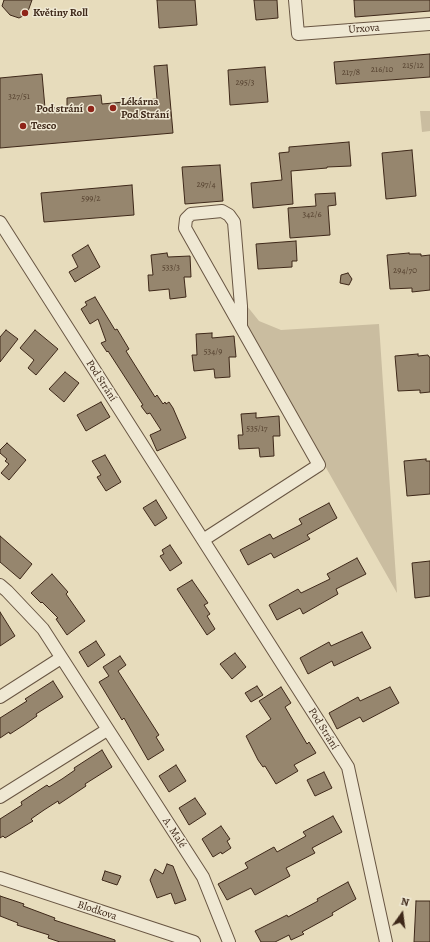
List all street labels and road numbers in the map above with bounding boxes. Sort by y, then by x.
street label: Urxova [348,21,380,37]
street label: Pod Strání [83,358,119,404]
street label: Pod Strání [305,706,341,752]
street label: A. Malé [159,815,189,851]
street label: Blodkova [75,898,119,924]

